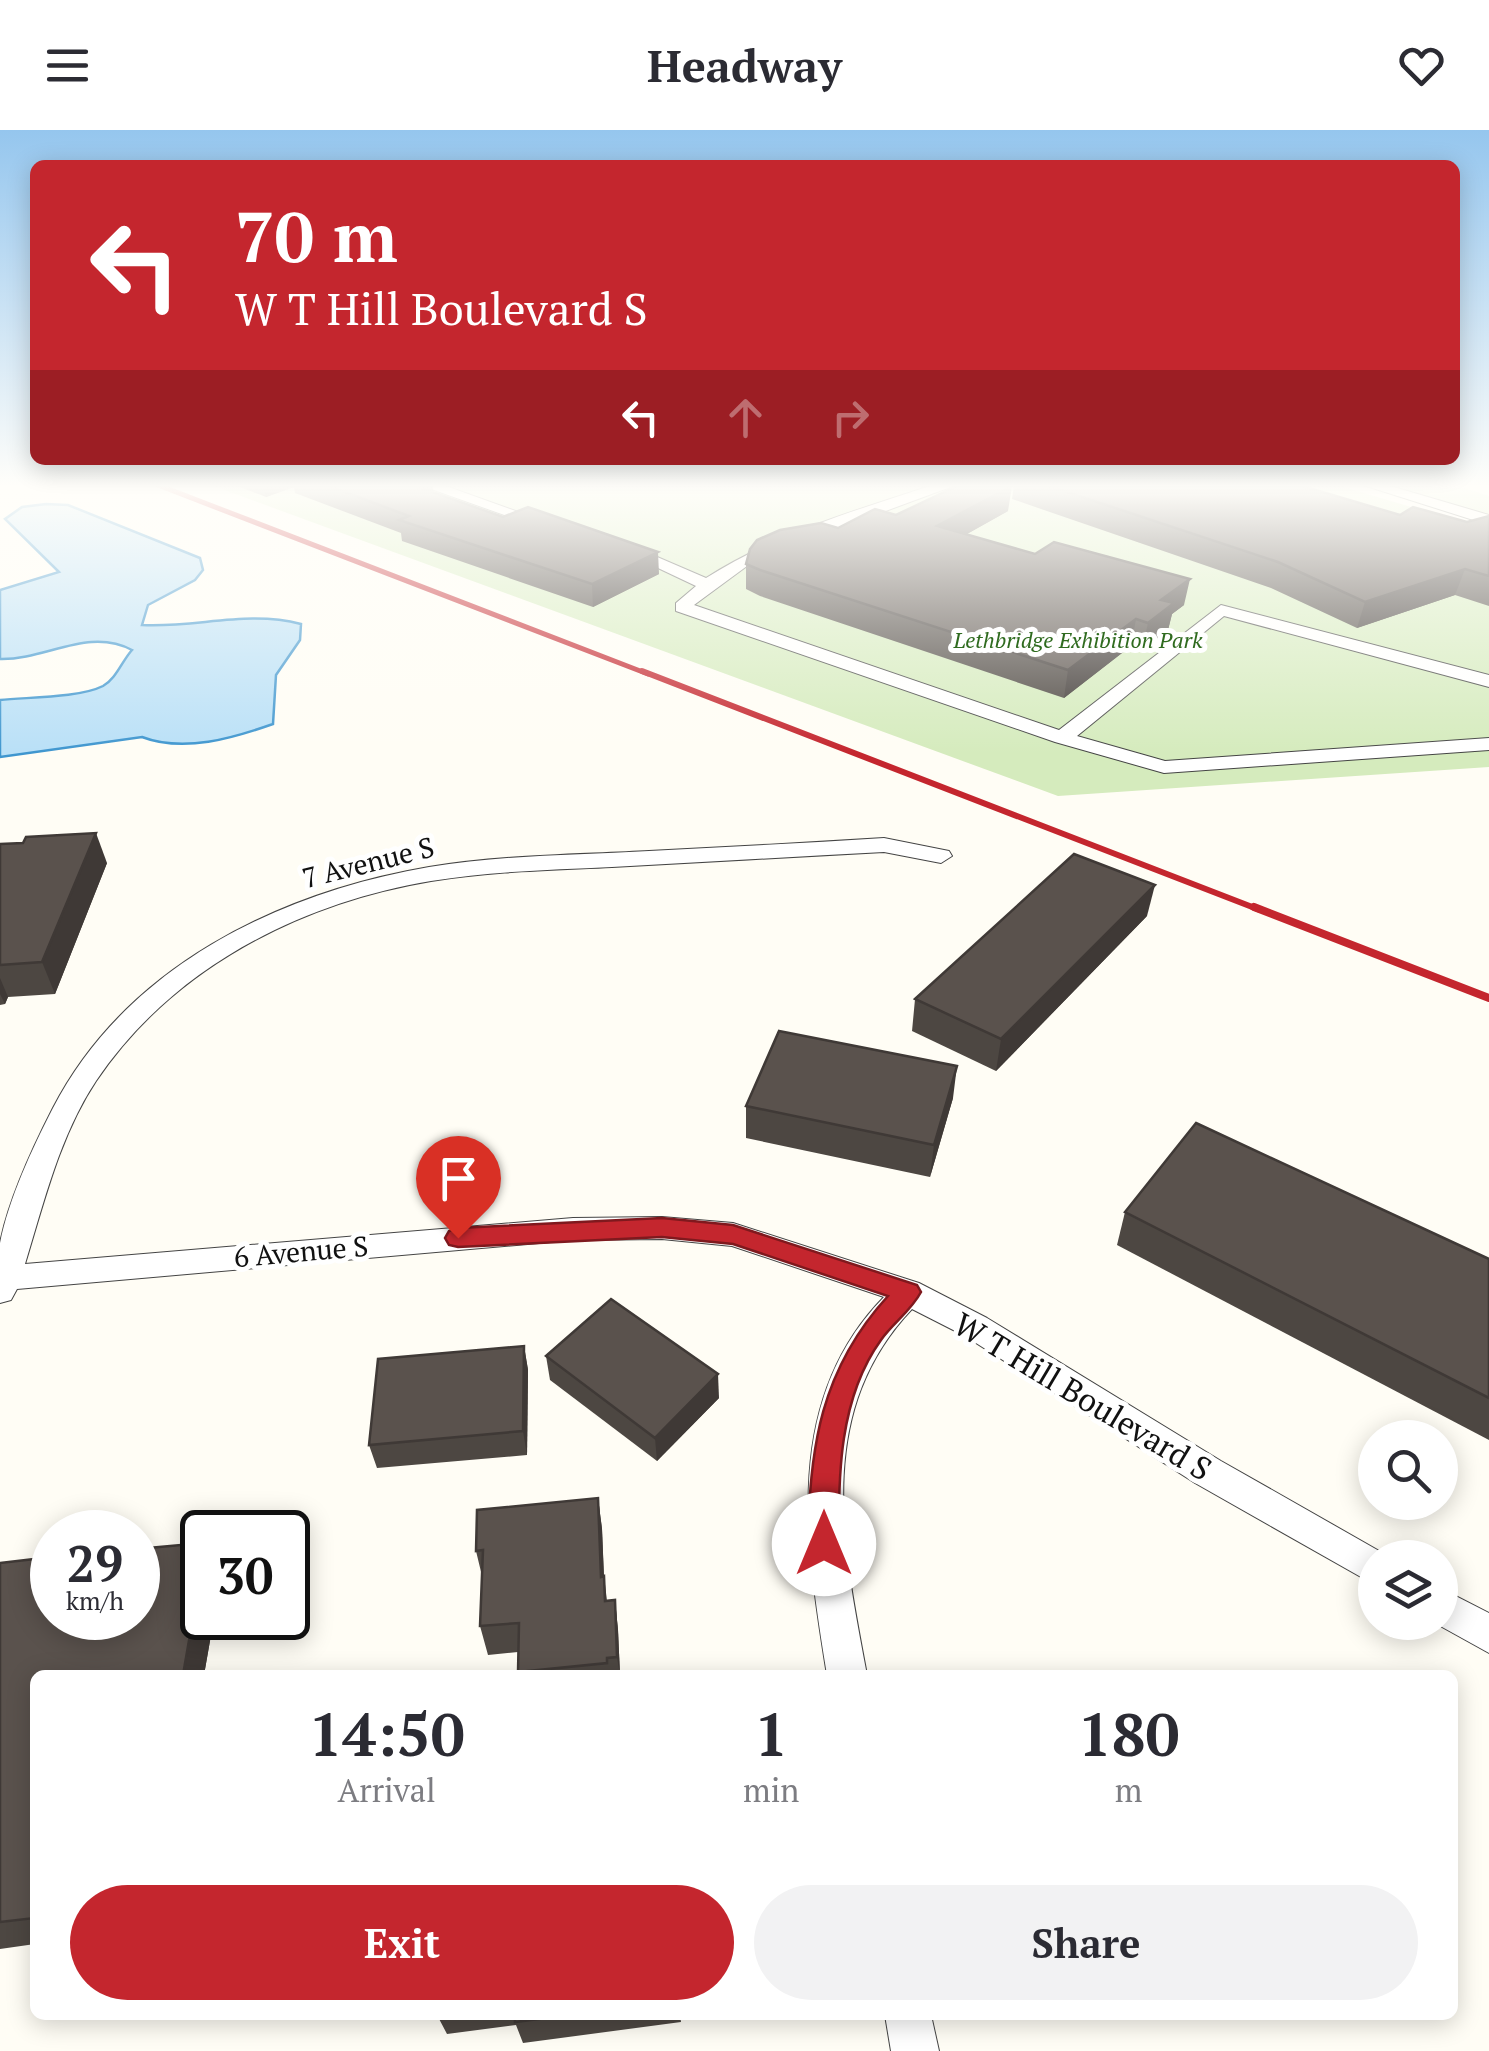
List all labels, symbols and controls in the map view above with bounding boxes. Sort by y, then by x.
text: Headway [647,35,842,95]
icon: menu [40,38,95,93]
icon: heart [1394,38,1449,93]
text: 70 m [235,189,398,282]
icon: left [70,200,200,330]
text: W T Hill Boulevard S [235,278,648,338]
icon: left [613,390,668,445]
icon: ahead [718,390,773,445]
icon: right [823,390,878,445]
park label: Lethbridge Exhibition Park [952,625,1203,654]
street label: 7 Avenue S [298,828,438,896]
pin [416,1136,501,1239]
icon: arrive [431,1151,486,1206]
street label: 6 Avenue S [232,1227,370,1275]
street label: W T Hill Boulevard S [946,1302,1220,1490]
map controls [1358,1420,1458,1640]
button: search [1358,1420,1458,1520]
position arrow [772,1492,876,1596]
speed limit sign: 30 [180,1510,310,1640]
text: 29 [67,1530,123,1596]
button: layers [1358,1540,1458,1640]
text: km/h [66,1584,124,1617]
text: 14:50 [308,1694,465,1773]
text: 1 [754,1694,788,1773]
text: 180 [1078,1694,1180,1773]
text: Arrival [338,1769,436,1811]
text: min [743,1769,799,1811]
text: m [1115,1769,1142,1811]
button: Exit [70,1885,734,2000]
button: Share [754,1885,1418,2000]

